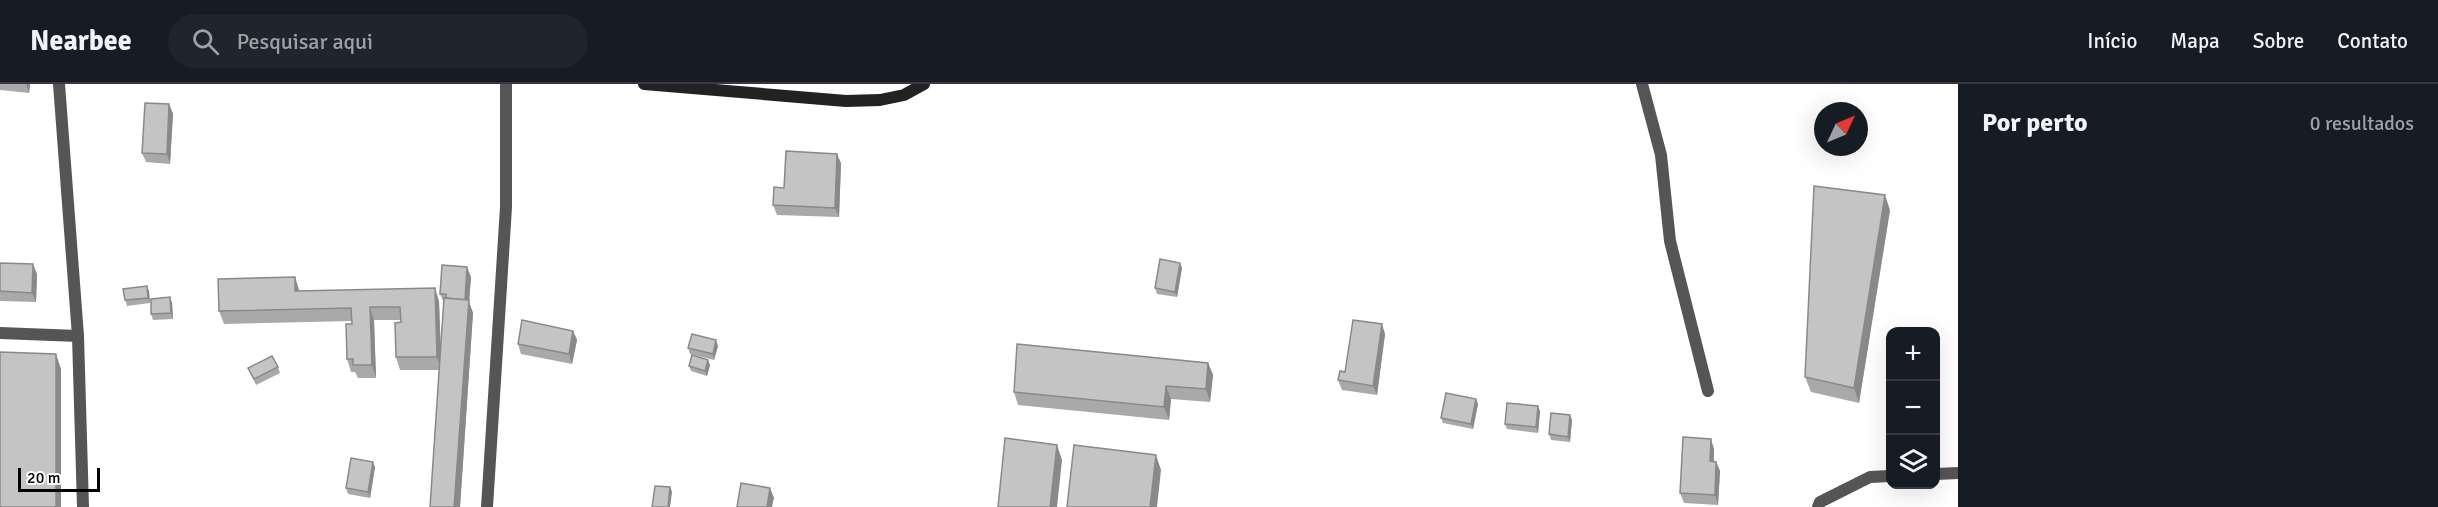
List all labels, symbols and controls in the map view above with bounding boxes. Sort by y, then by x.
search box [168,14,588,68]
text: Nearbee [30,24,132,58]
icon: search [189,25,222,58]
text: Pesquisar aqui [237,28,373,55]
text: Início [2087,28,2137,54]
text: Mapa [2170,28,2220,54]
text: Sobre [2253,28,2304,54]
text: Contato [2337,28,2408,54]
north arrow [1814,102,1868,156]
text: Por perto [1982,107,2088,139]
text: 0 resultados [2310,111,2414,136]
map controls [1886,327,1940,489]
button: + [1886,327,1940,381]
button: − [1886,381,1940,435]
button: layers [1886,435,1940,489]
scale bar [18,465,100,492]
text: 20 m [27,468,61,488]

